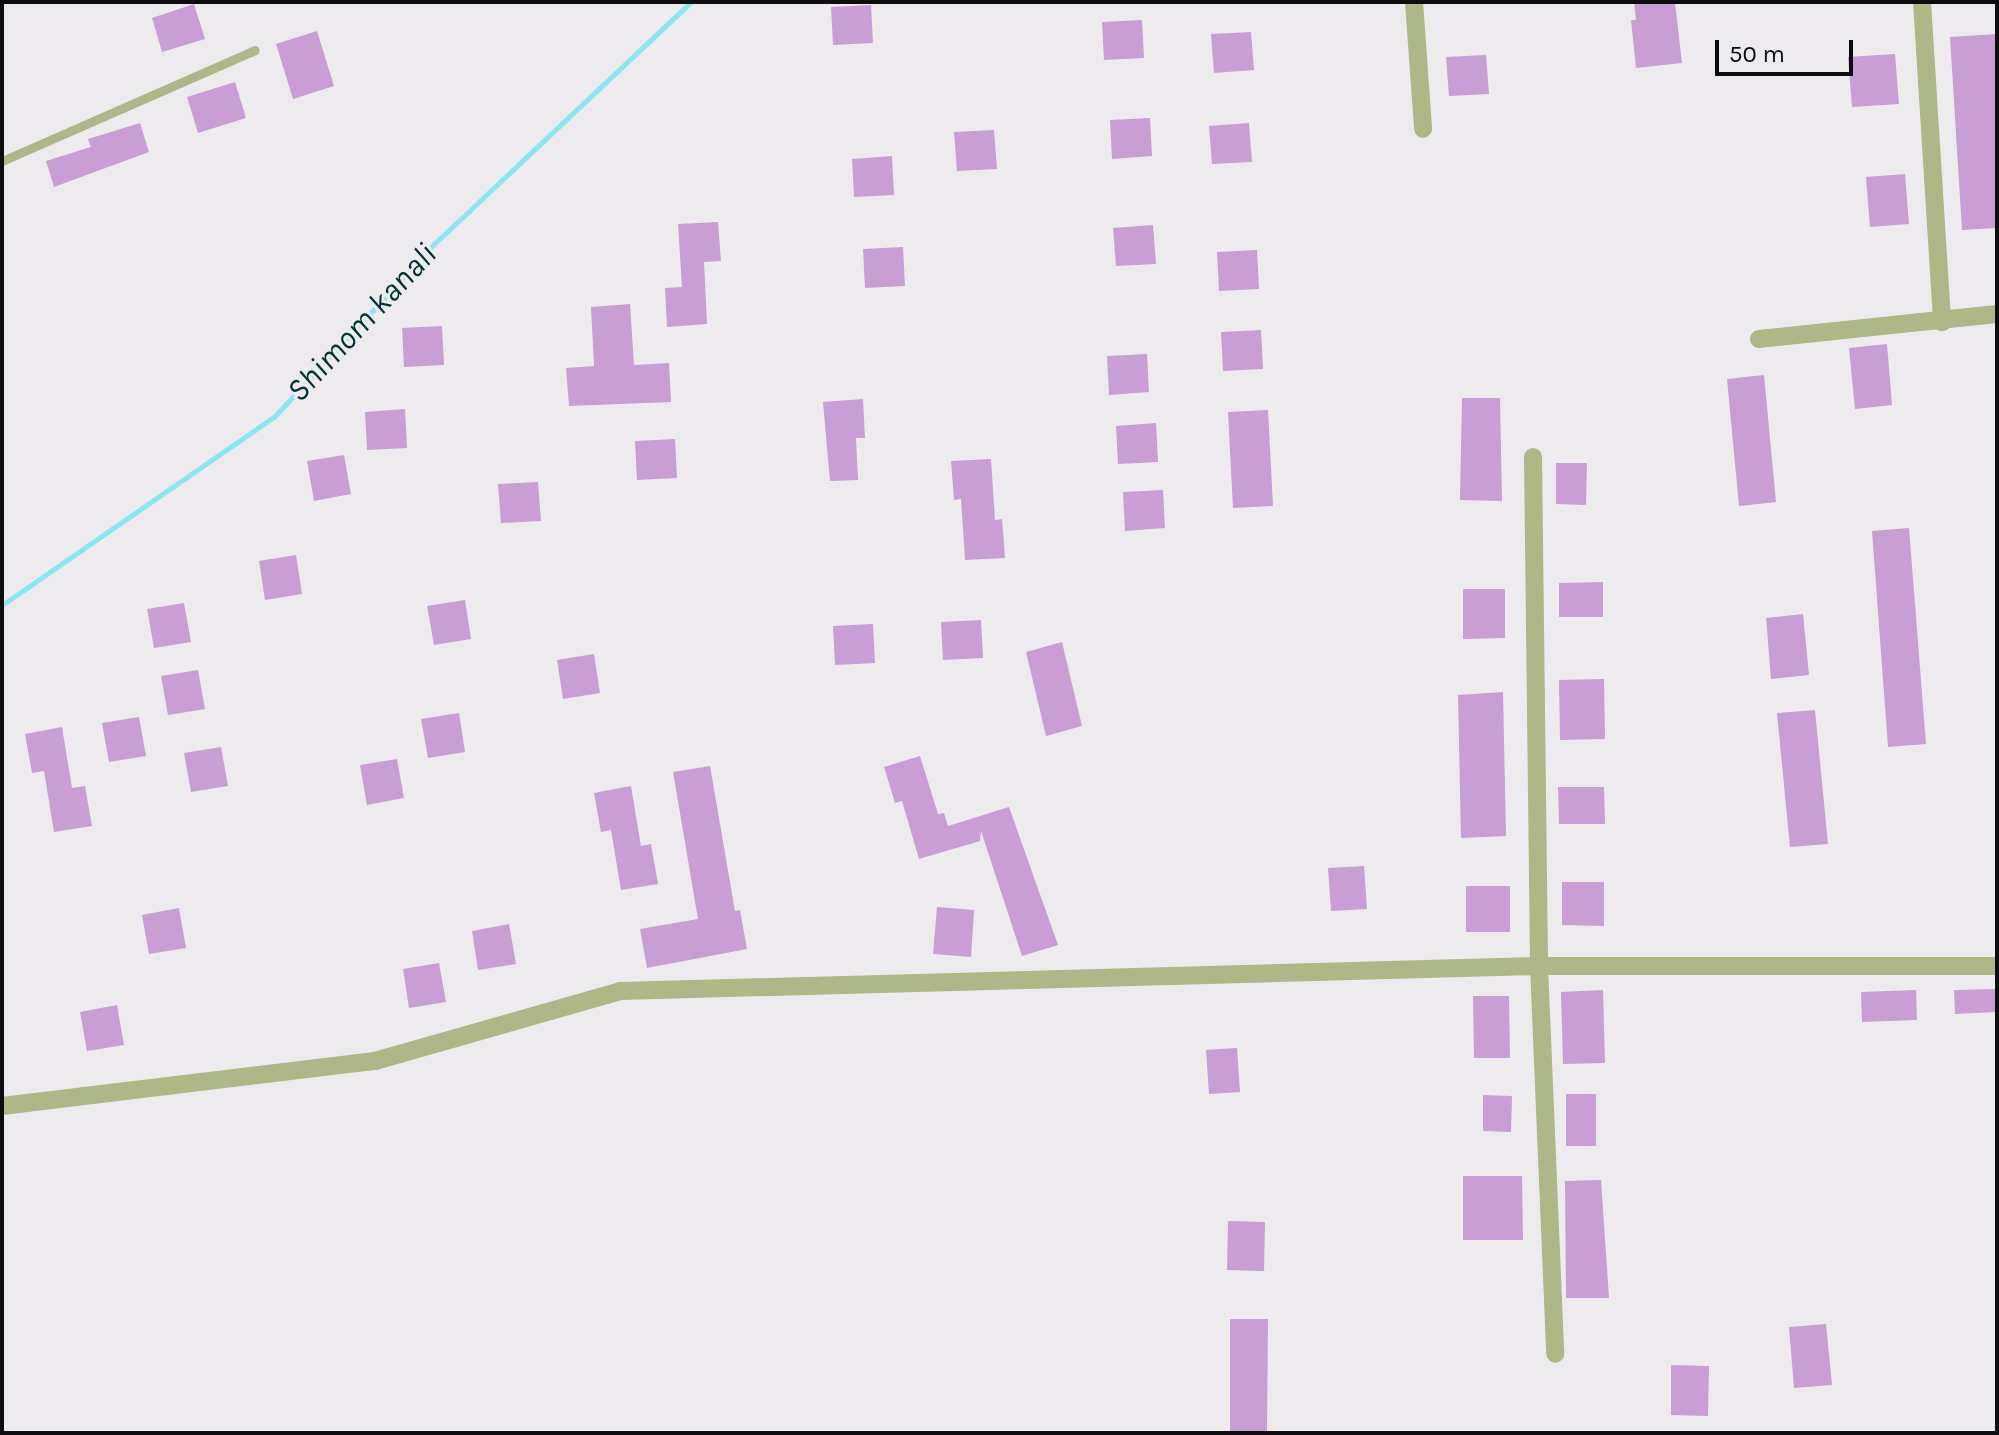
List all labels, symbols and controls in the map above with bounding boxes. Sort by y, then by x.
scale bar [1719,24,1857,74]
text: 50 m [1729,40,1785,68]
water label: Shimom kanali [279,236,445,410]

